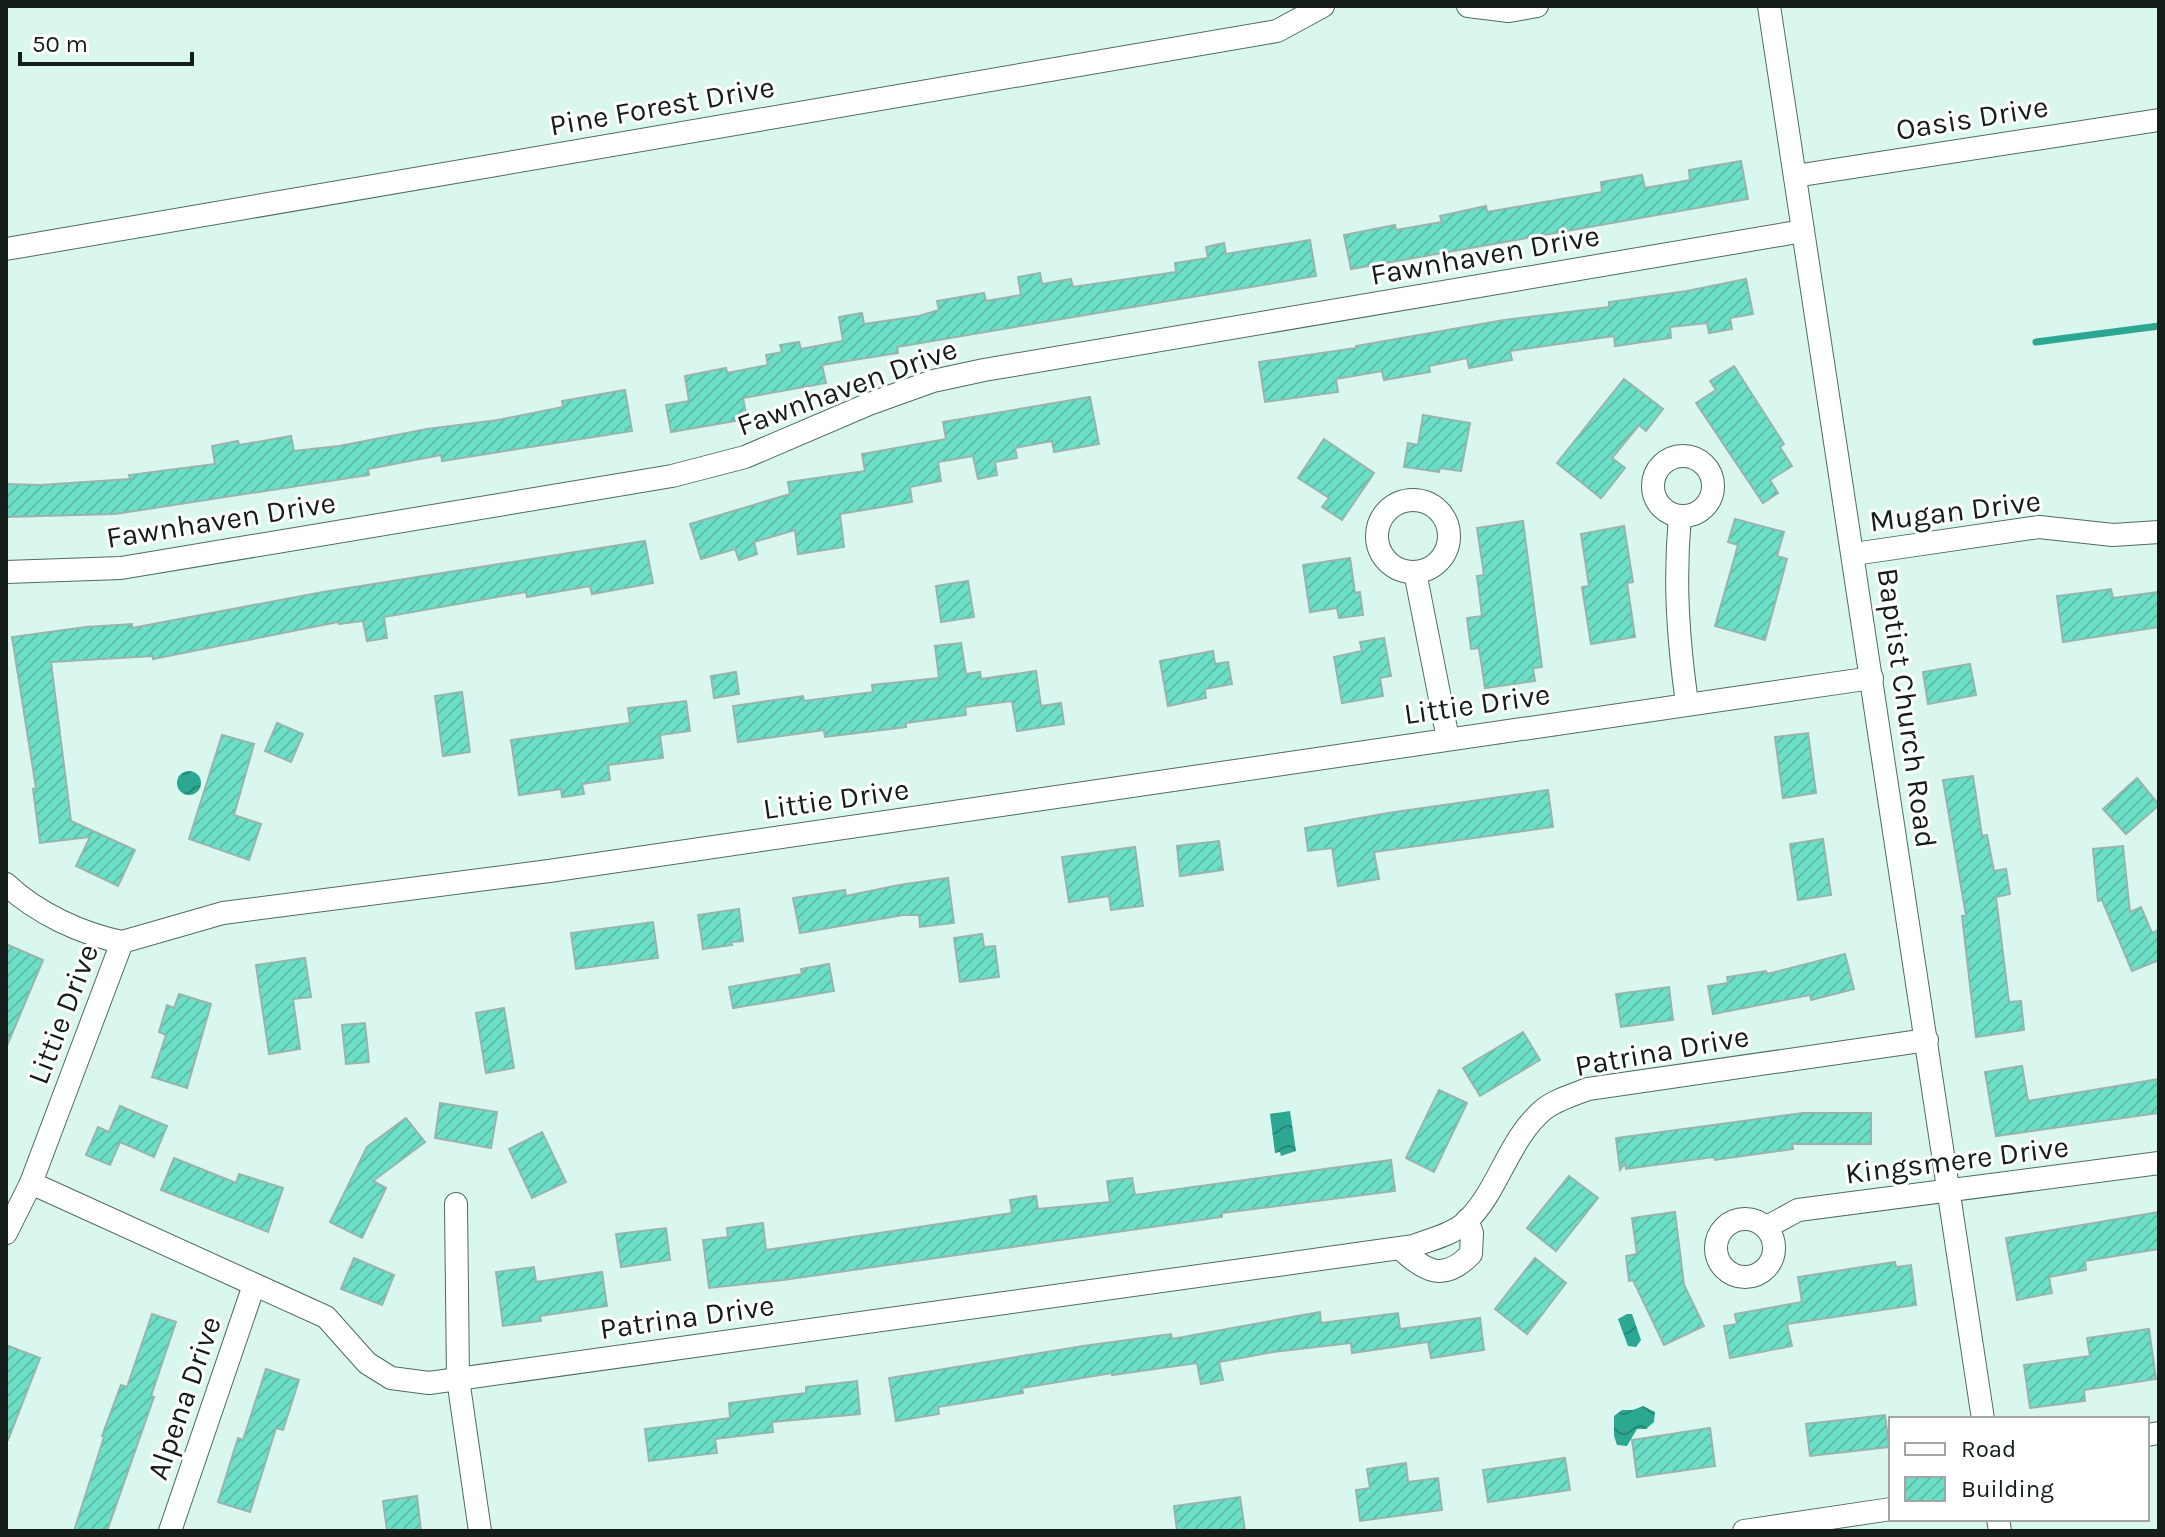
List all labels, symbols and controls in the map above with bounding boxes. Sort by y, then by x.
scale bar [20,16,192,66]
text: 50 m [32,30,88,58]
street label: Pine Forest Drive [547,68,777,144]
street label: Oasis Drive [1893,88,2051,148]
street label: Fawnhaven Drive [1368,217,1602,293]
street label: Fawnhaven Drive [732,330,962,444]
street label: Mugan Drive [1867,483,2043,539]
street label: Fawnhaven Drive [104,484,338,556]
street label: Baptist Church Road [1870,566,1944,850]
street label: Littie Drive [1402,676,1552,732]
street label: Littie Drive [761,771,911,827]
street label: Littie Drive [20,939,106,1089]
street label: Patrina Drive [1572,1018,1752,1084]
street label: Kingsmere Drive [1843,1128,2071,1192]
street label: Patrina Drive [597,1287,777,1347]
street label: Alpena Drive [139,1312,229,1484]
legend [1889,1417,2149,1521]
text: Road [1961,1435,2016,1463]
text: Building [1961,1475,2054,1503]

